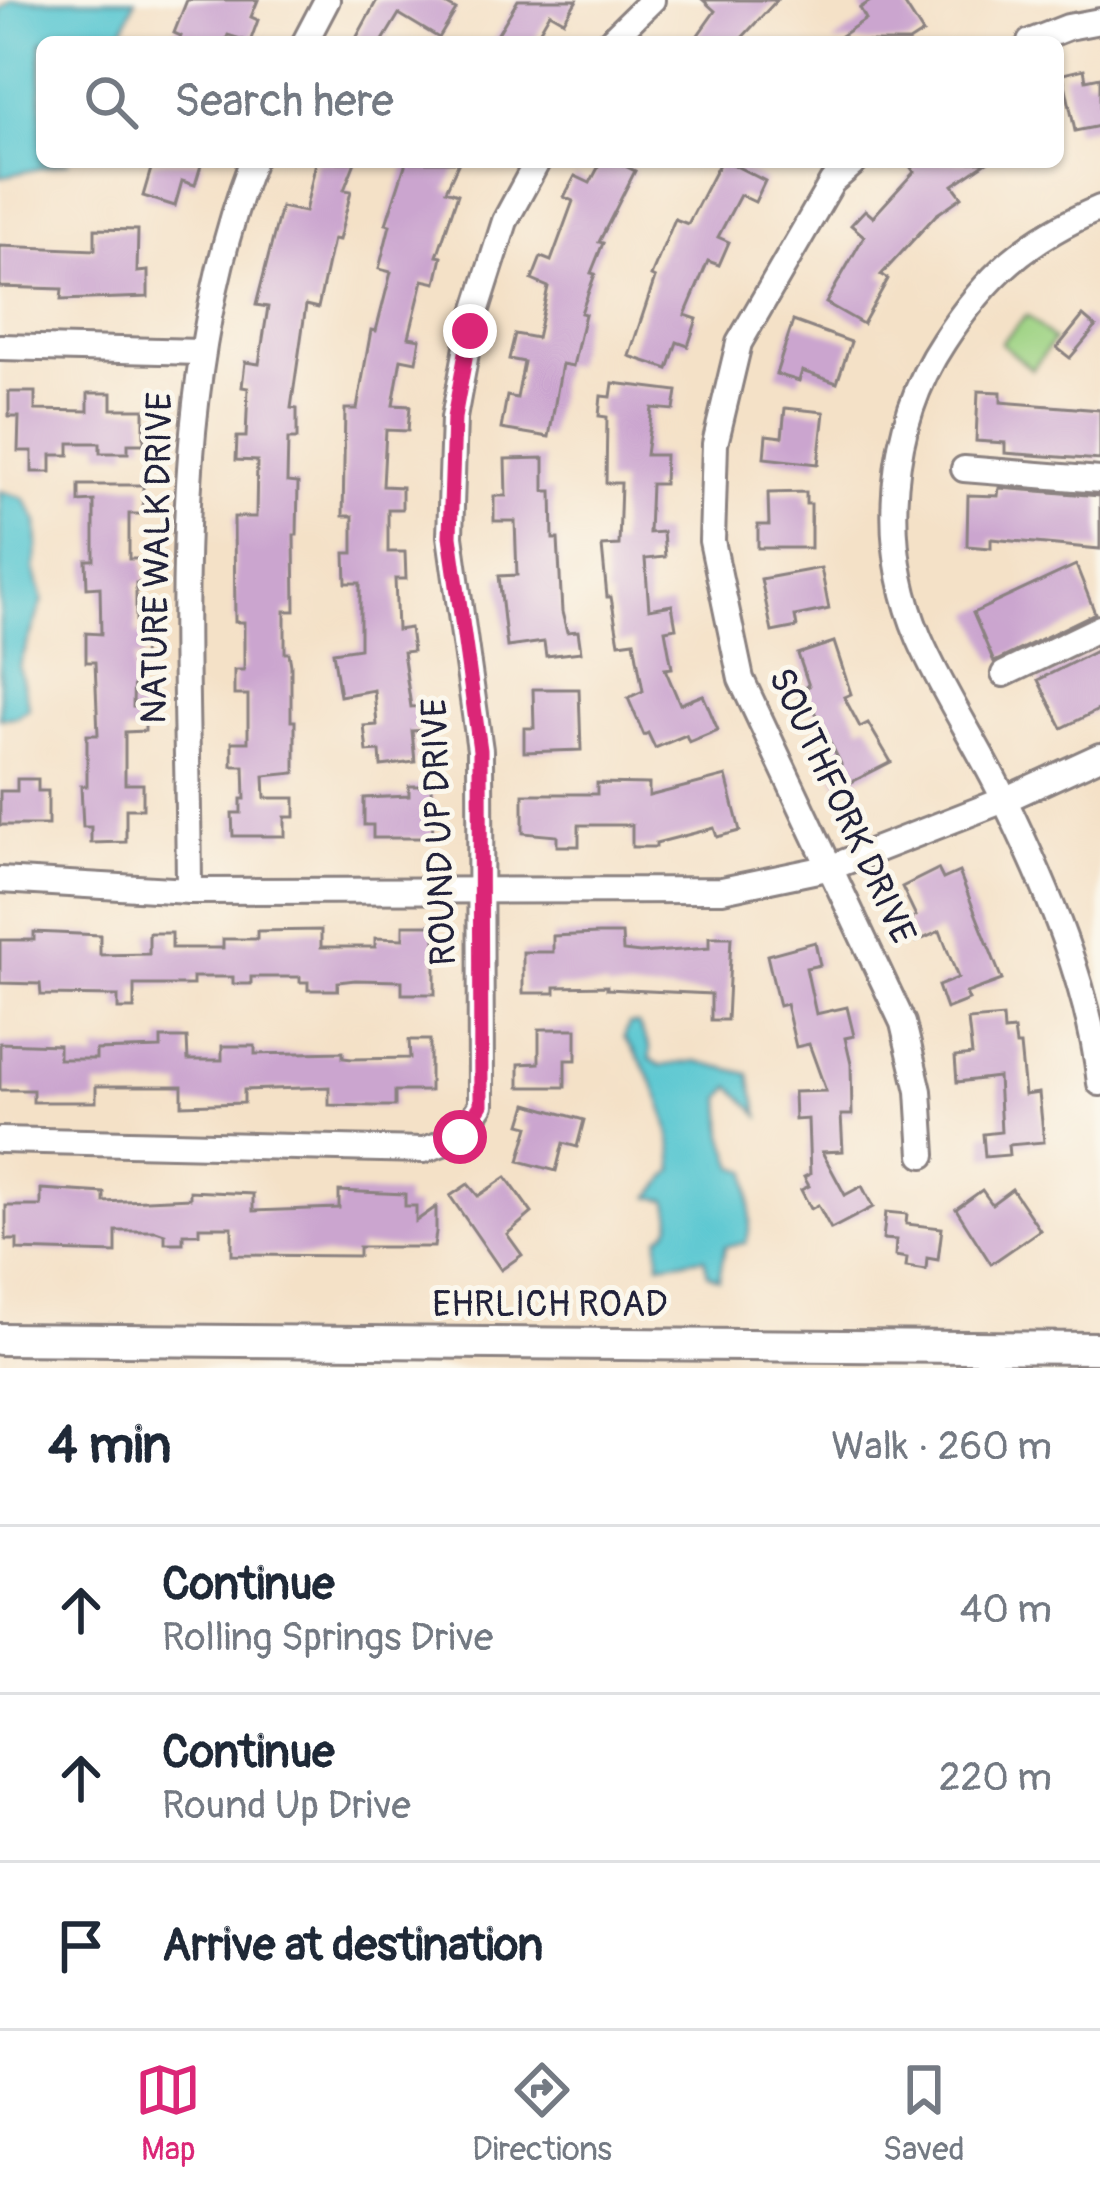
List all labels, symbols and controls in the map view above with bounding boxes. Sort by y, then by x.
search box [36,36,1064,168]
icon: search [78,69,144,135]
text: Search here [174,74,394,130]
route end [443,304,497,358]
street label: NATURE WALK DRIVE [132,392,182,724]
street label: SOUTHFORK DRIVE [758,661,926,951]
street label: ROUND UP DRIVE [412,697,466,967]
route start [433,1110,487,1164]
street label: EHRLICH ROAD [432,1282,668,1327]
text: 4 min [48,1414,171,1478]
text: Walk · 260 m [831,1422,1052,1471]
text: Continue [162,1557,335,1613]
icon: ahead [48,1577,114,1643]
text: 40 m [960,1585,1052,1634]
text: Rolling Springs Drive [162,1613,493,1662]
text: Continue [162,1725,335,1781]
icon: ahead [48,1745,114,1811]
text: 220 m [939,1753,1052,1802]
text: Round Up Drive [162,1781,411,1830]
icon: arrive [48,1913,114,1979]
text: Arrive at destination [162,1918,543,1974]
tab: Map [135,2057,201,2170]
tab: Directions [472,2057,612,2170]
tab: Saved [883,2057,965,2170]

